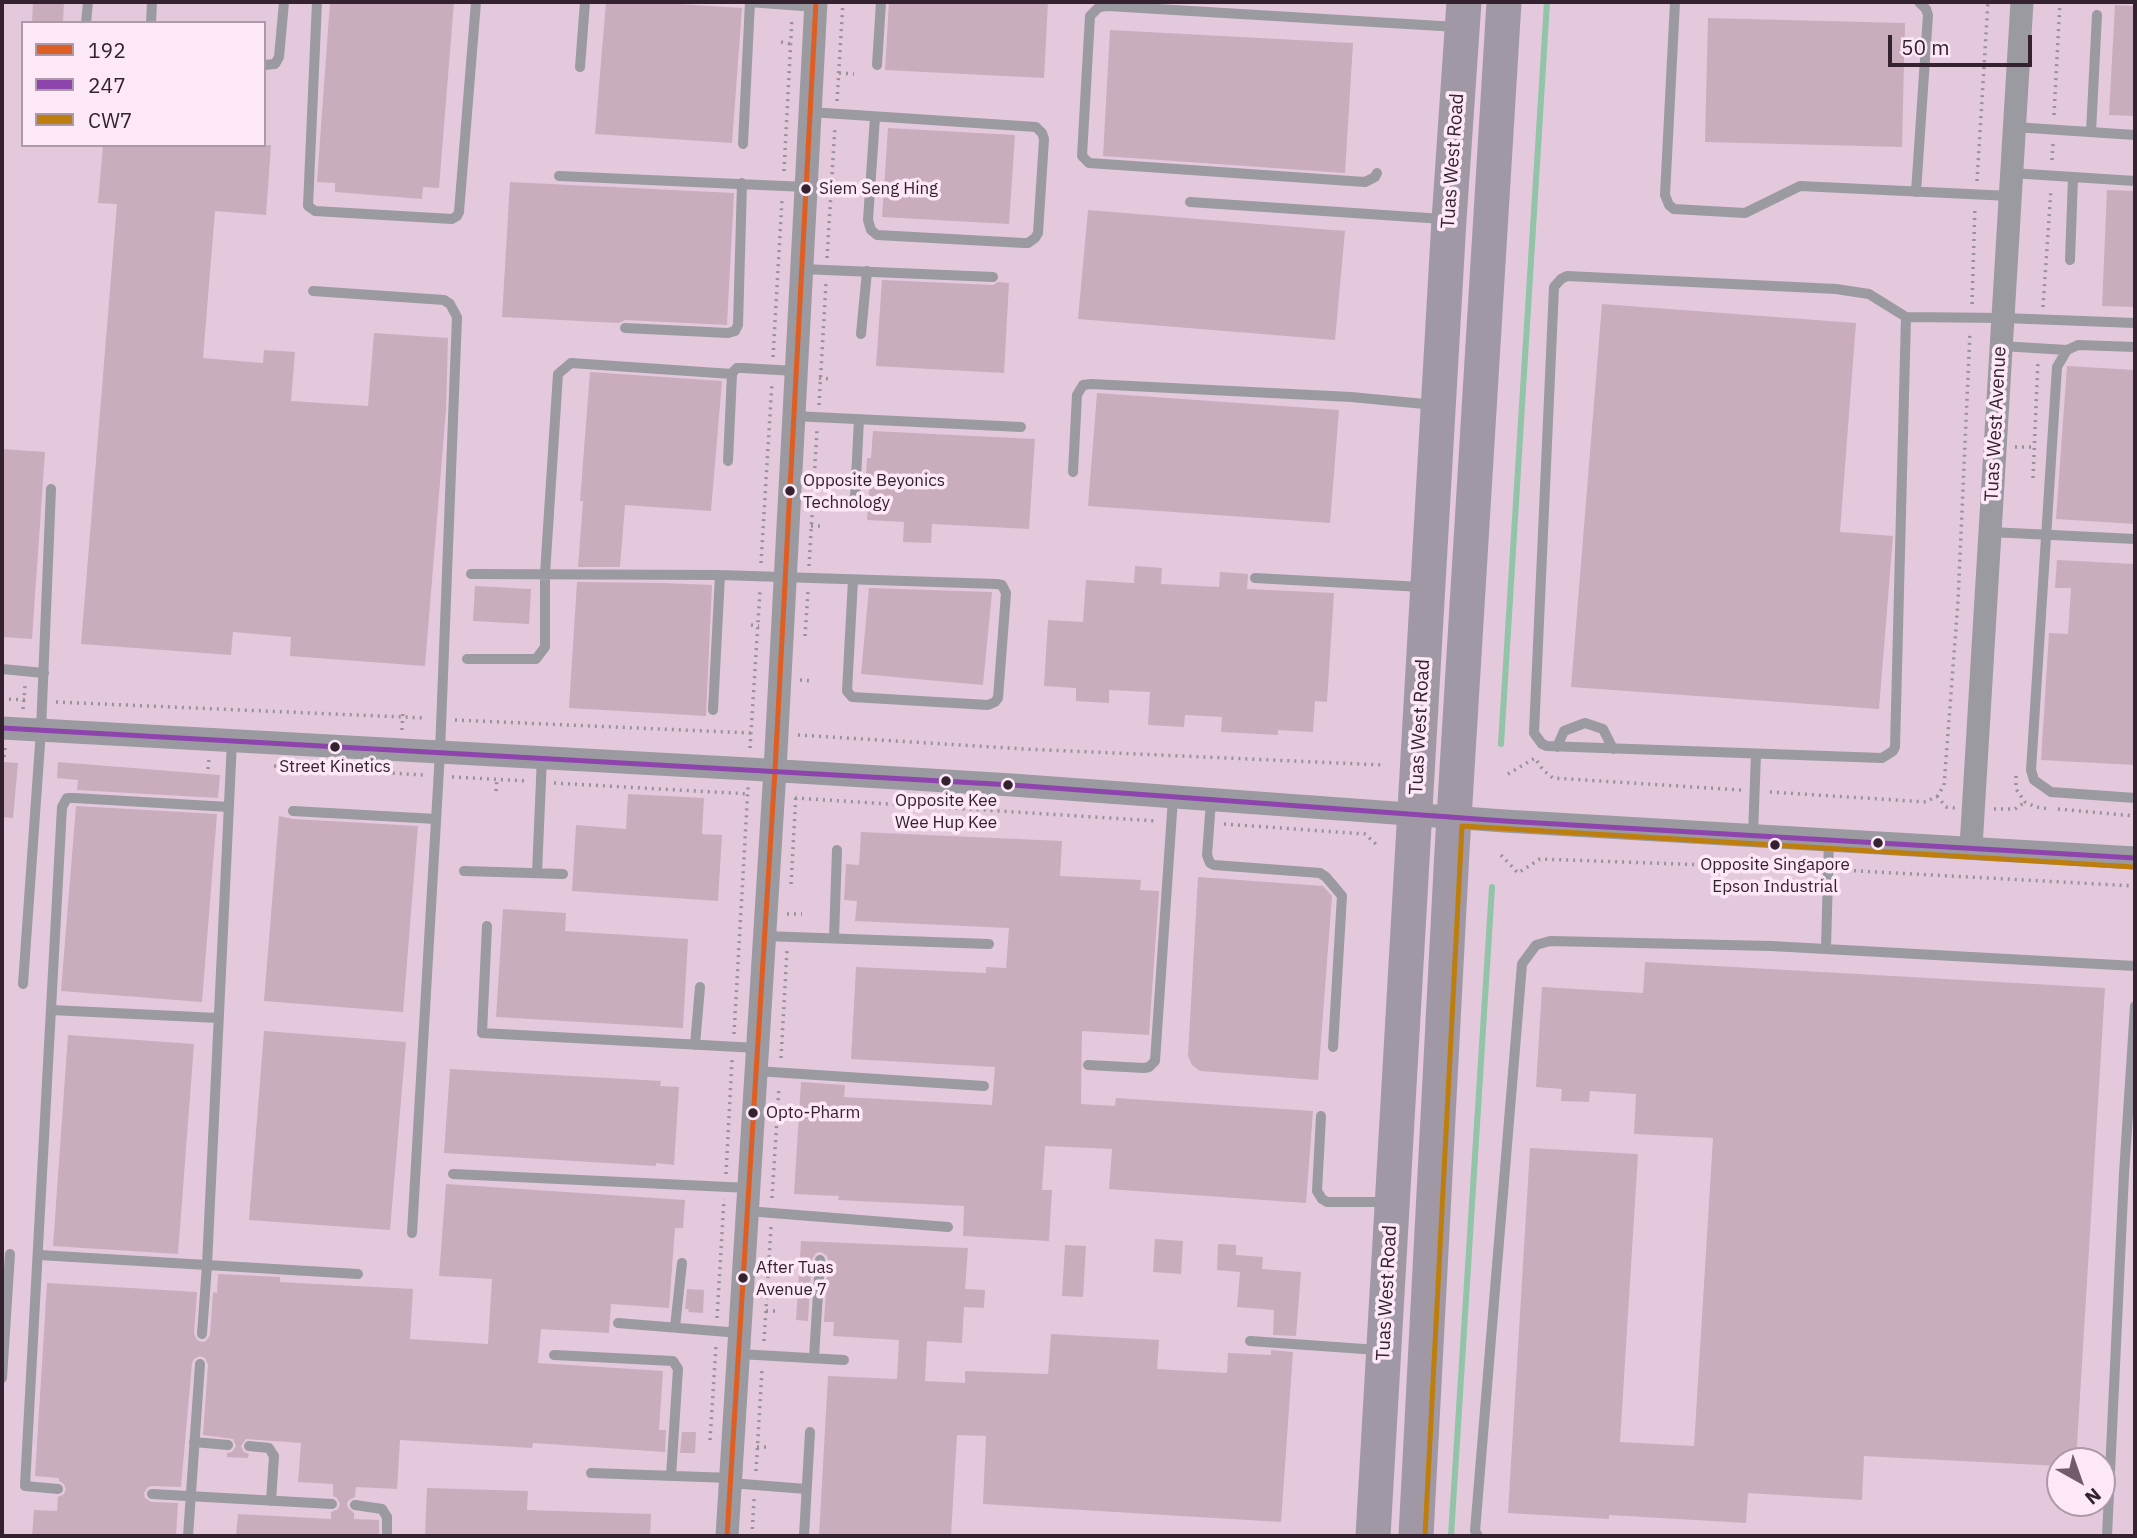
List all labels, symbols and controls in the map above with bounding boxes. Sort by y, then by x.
legend [21,21,266,147]
scale bar [1892,21,2036,65]
text: 50 m [1901,33,1950,61]
text: 192 [88,36,126,64]
text: 247 [88,71,126,99]
street label: Tuas West Road [1437,93,1469,229]
text: CW7 [88,106,132,134]
place label: Siem Seng Hing [819,179,938,199]
marker: Siem Seng Hing [799,182,813,196]
street label: Tuas West Avenue [1981,346,2011,502]
place label: Opposite Beyonics Technology [803,471,945,511]
marker: Opposite Beyonics Technology [783,484,797,498]
street label: Tuas West Road [1405,659,1435,795]
marker: Street Kinetics [328,740,342,754]
place label: Street Kinetics [279,757,391,777]
marker: Opposite Kee Wee Hup Kee [939,774,953,788]
unlabelled marker [1001,778,1015,792]
place label: Opposite Kee Wee Hup Kee [895,791,997,831]
unlabelled marker [1871,836,1885,850]
marker: Opposite Singapore Epson Industrial [1768,838,1782,852]
place label: Opposite Singapore Epson Industrial [1700,855,1850,895]
place label: Opto-Pharm [766,1103,860,1123]
marker: Opto-Pharm [746,1106,760,1120]
street label: Tuas West Road [1372,1225,1402,1361]
place label: After Tuas Avenue 7 [756,1258,834,1298]
marker: After Tuas Avenue 7 [736,1271,750,1285]
north arrow [2046,1447,2116,1517]
text: N [2080,1483,2106,1510]

